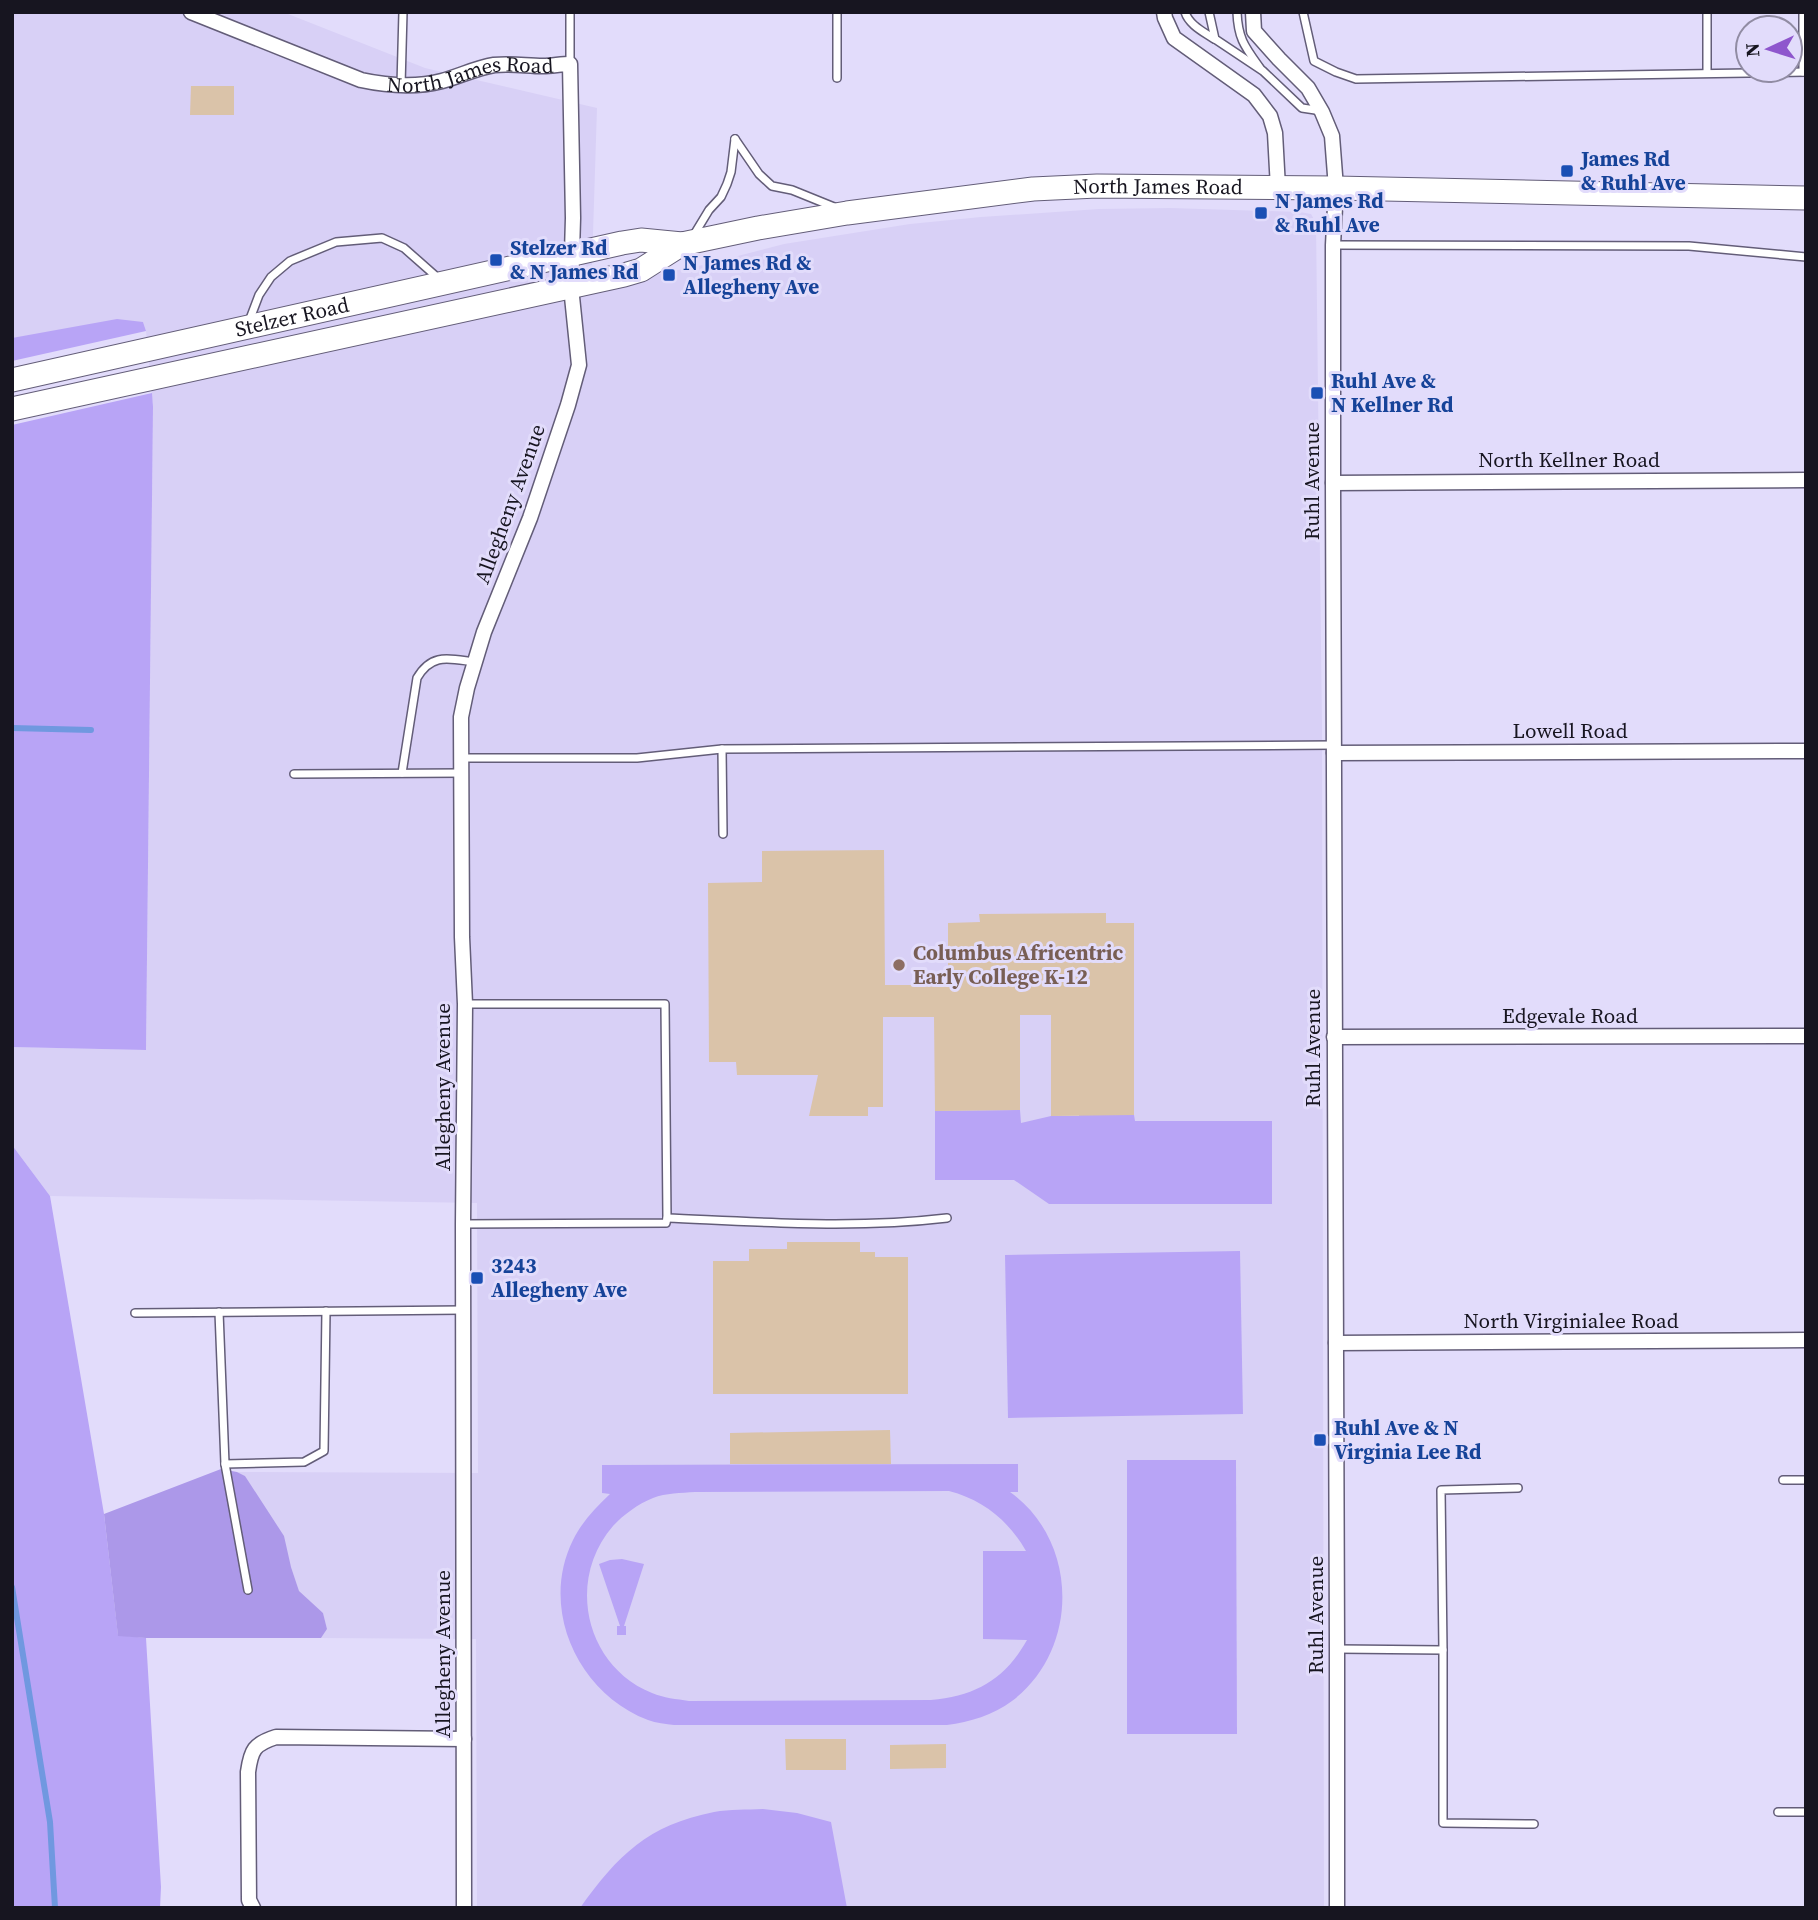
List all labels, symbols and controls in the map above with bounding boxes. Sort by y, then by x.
north arrow [1734,14,1804,84]
text: N [1739,42,1765,58]
street label: North James Road [386,49,554,100]
place label: James Rd & Ruhl Ave [1579,144,1686,197]
marker: James Rd & Ruhl Ave [1559,163,1575,179]
street label: North James Road [1072,171,1243,201]
place label: N James Rd & Ruhl Ave [1275,186,1384,239]
marker: N James Rd & Ruhl Ave [1253,205,1269,221]
place label: Stelzer Rd & N James Rd [510,233,639,286]
place label: N James Rd & Allegheny Ave [683,248,819,301]
marker: Stelzer Rd & N James Rd [488,252,504,268]
marker: N James Rd & Allegheny Ave [661,267,677,283]
street label: Stelzer Road [232,290,352,343]
place label: Ruhl Ave & N Kellner Rd [1331,366,1454,419]
marker: Ruhl Ave & N Kellner Rd [1309,385,1325,401]
street label: Allegheny Avenue [467,420,552,588]
street label: Ruhl Avenue [1297,422,1326,540]
street label: North Kellner Road [1478,445,1660,474]
street label: Lowell Road [1512,716,1628,745]
place label: Columbus Africentric Early College K-12 [913,938,1123,991]
marker: Columbus Africentric Early College K-12 [891,957,907,973]
street label: Ruhl Avenue [1298,989,1327,1107]
street label: Edgevale Road [1502,1001,1638,1030]
street label: Allegheny Avenue [428,1003,457,1171]
place label: 3243 Allegheny Ave [491,1251,627,1304]
marker: 3243 Allegheny Ave [469,1270,485,1286]
street label: North Virginialee Road [1463,1306,1679,1335]
place label: Ruhl Ave & N Virginia Lee Rd [1334,1413,1482,1466]
marker: Ruhl Ave & N Virginia Lee Rd [1312,1432,1328,1448]
street label: Ruhl Avenue [1301,1556,1330,1674]
street label: Allegheny Avenue [428,1570,457,1738]

